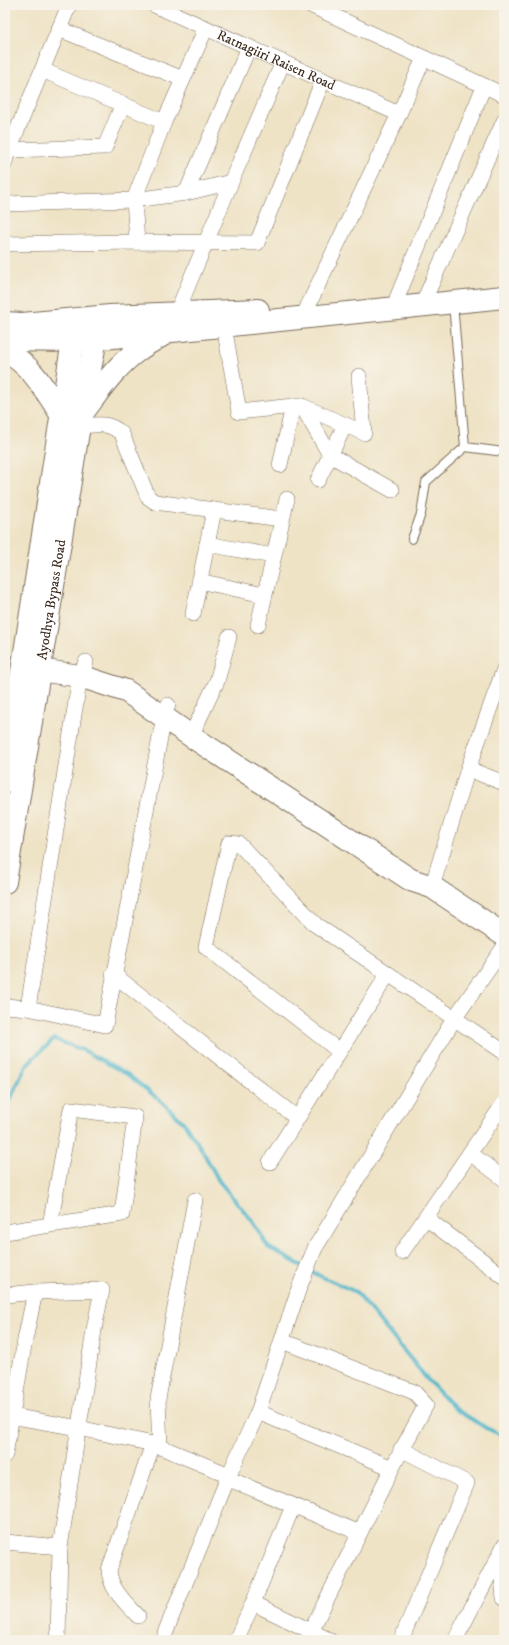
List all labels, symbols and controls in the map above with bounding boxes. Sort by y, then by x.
street label: Ratnagiiri Raisen Road [214,26,338,95]
street label: Ayodhya Bypass Road [33,538,70,661]

